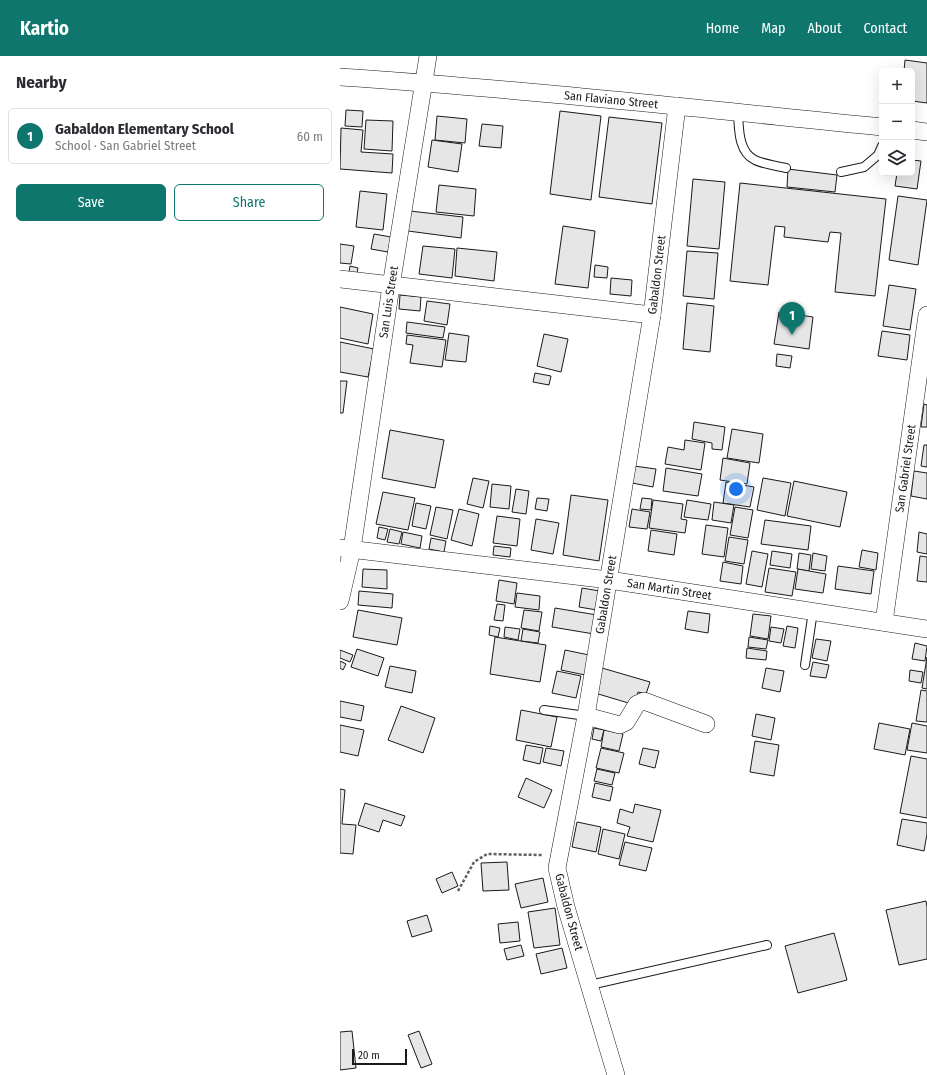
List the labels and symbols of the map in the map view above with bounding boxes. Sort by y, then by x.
street label: San Flaviano Street [563,88,659,111]
street label: Gabaldon Street [645,234,668,315]
street label: San Luis Street [376,265,401,339]
pin: 1 [779,302,805,335]
street label: San Gabriel Street [892,423,919,513]
your location [726,479,746,499]
street label: Gabaldon Street [593,554,619,635]
street label: San Martin Street [626,576,713,603]
street label: Gabaldon Street [552,872,586,952]
scale bar [352,1047,407,1066]

